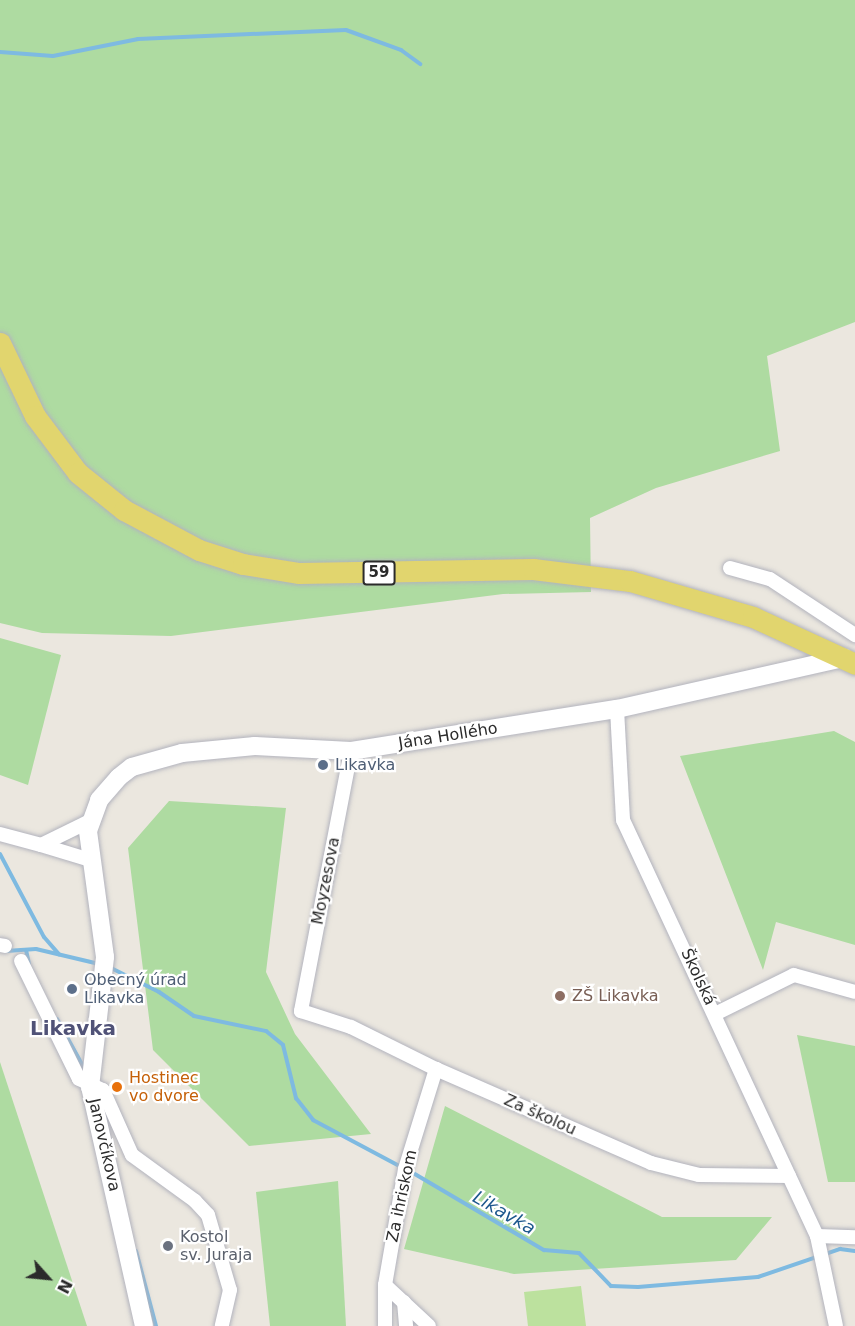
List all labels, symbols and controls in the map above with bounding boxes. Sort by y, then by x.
road number: 59 [362,561,395,585]
street label: Jána Hollého [397,719,499,753]
place label: Likavka [335,755,395,775]
marker: Likavka [316,758,330,772]
street label: Moyzesova [308,836,344,926]
street label: Školská [677,946,719,1008]
place label: Obecný úrad Likavka [84,970,187,1008]
marker: Obecný úrad Likavka [65,982,79,996]
place label: ZŠ Likavka [572,986,659,1006]
marker: ZŠ Likavka [553,989,567,1003]
district label: Likavka [30,1016,116,1040]
place label: Hostinec vo dvore [129,1068,199,1106]
marker: Hostinec vo dvore [110,1080,124,1094]
street label: Za školou [501,1091,579,1139]
street label: Janovčíkova [84,1097,124,1193]
street label: Za ihriskom [383,1148,421,1244]
water label: Likavka [469,1186,539,1240]
place label: Kostol sv. Juraja [180,1227,252,1265]
marker: Kostol sv. Juraja [161,1239,175,1253]
north arrow [18,1248,78,1308]
text: N [53,1276,76,1297]

